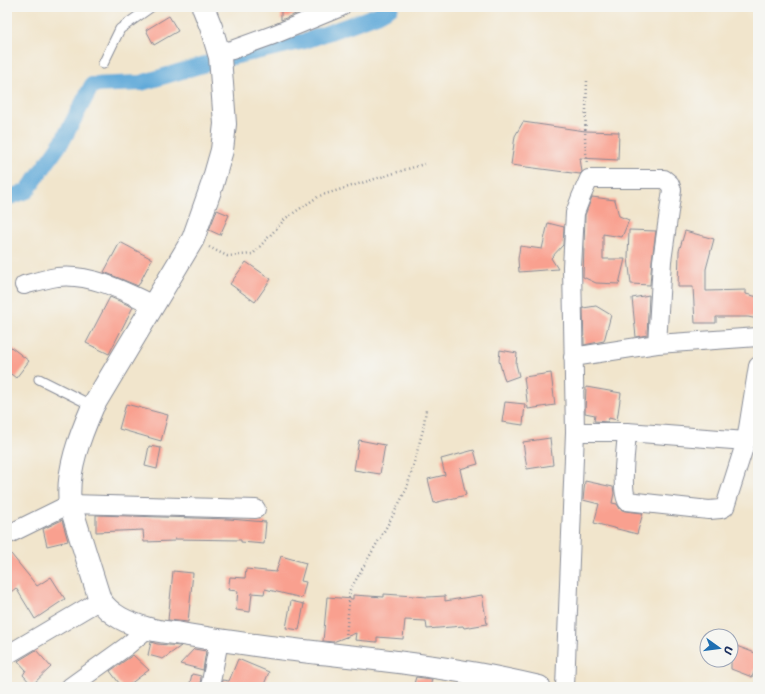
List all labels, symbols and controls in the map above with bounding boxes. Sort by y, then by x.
north arrow [699,628,739,668]
text: U [718,644,738,657]

